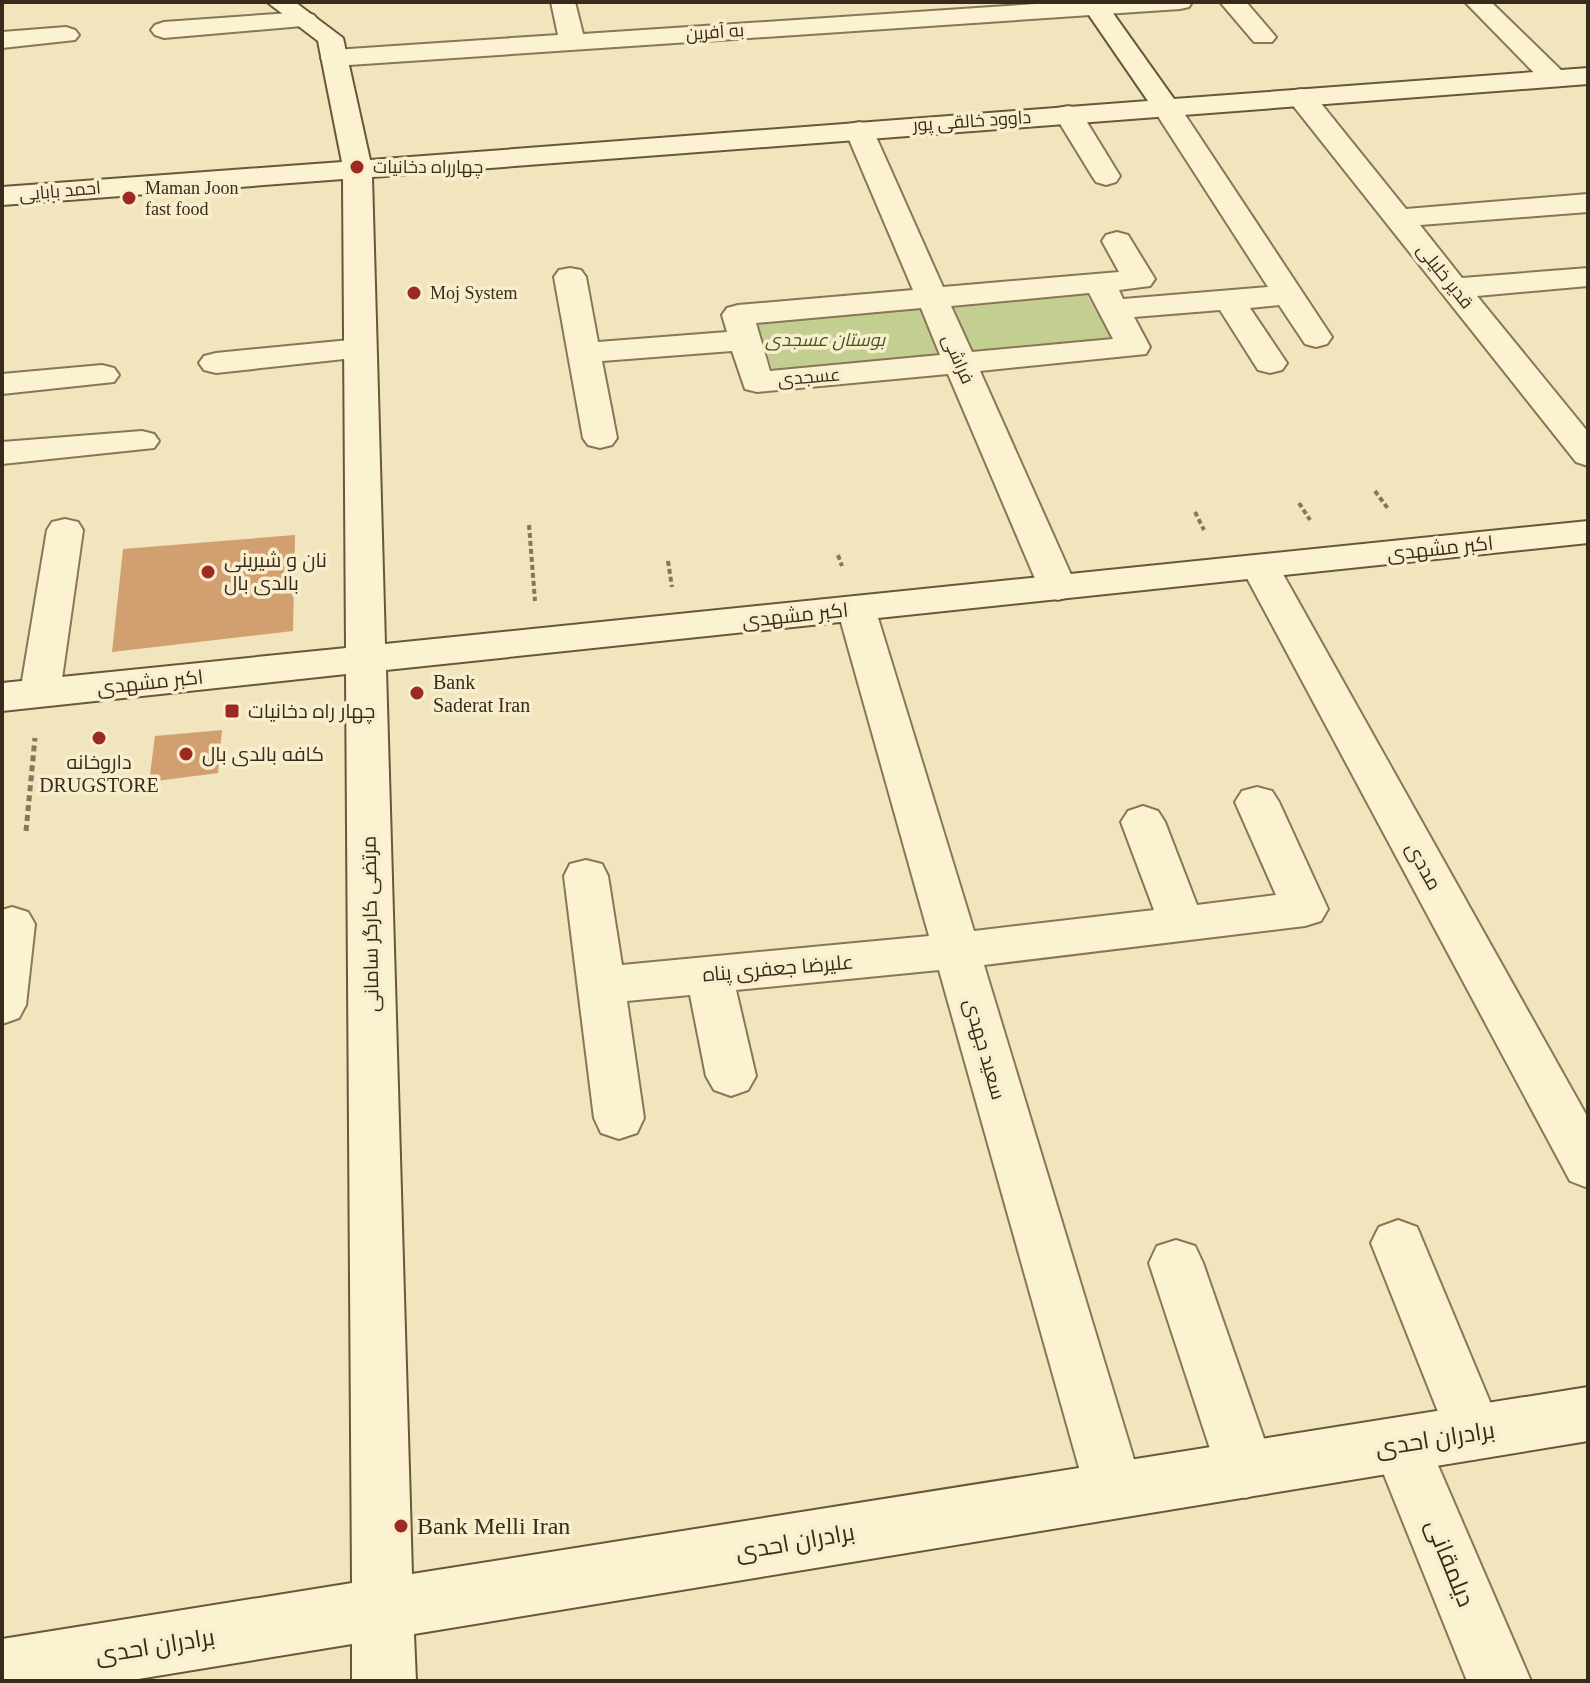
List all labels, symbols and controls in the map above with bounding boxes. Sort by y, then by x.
street label: به آفرین [685,20,745,45]
street label: داوود خالقی پور [911,107,1032,137]
place label: چهارراه دخانیات [373,157,483,179]
marker: چهارراه دخانیات [348,158,366,176]
street label: احمد بابایی [18,177,102,206]
place label: Maman Joon fast food [145,178,239,219]
marker: Maman Joon fast food [120,189,138,207]
street label: قدیر خلیلی [1412,240,1477,313]
place label: Moj System [430,283,518,303]
marker: Moj System [405,284,423,302]
park label: بوستان عسجدی [765,330,886,351]
street label: فراشی [937,331,978,387]
street label: عسجدی [777,364,841,391]
street label: اکبر مشهدی [1386,531,1494,567]
place label: نان و شیرینی بالدی بال [224,549,327,596]
marker: نان و شیرینی بالدی بال [199,563,217,581]
street label: اکبر مشهدی [741,598,849,634]
street label: اکبر مشهدی [96,665,204,701]
place label: Bank Saderat Iran [433,671,530,716]
marker: Bank Saderat Iran [408,684,426,702]
place label: چهار راه دخانیات [248,700,375,724]
marker: چهار راه دخانیات [223,702,241,720]
marker: داروخانه DRUGSTORE [90,729,108,747]
place label: کافه بالدی بال [202,743,324,767]
marker: کافه بالدی بال [177,745,195,763]
place label: داروخانه DRUGSTORE [39,751,159,796]
street label: مرتضی کارگر سامانی [357,836,385,1012]
street label: مددی [1400,838,1446,895]
street label: علیرضا جعفری پناه [702,950,855,988]
street label: سعید جهدی [958,996,1010,1102]
street label: برادران احدی [1373,1417,1497,1462]
place label: Bank Melli Iran [417,1513,570,1539]
street label: دیلمقانی [1420,1516,1479,1611]
marker: Bank Melli Iran [392,1517,410,1535]
street label: برادران احدی [733,1519,857,1566]
street label: برادران احدی [93,1624,217,1669]

